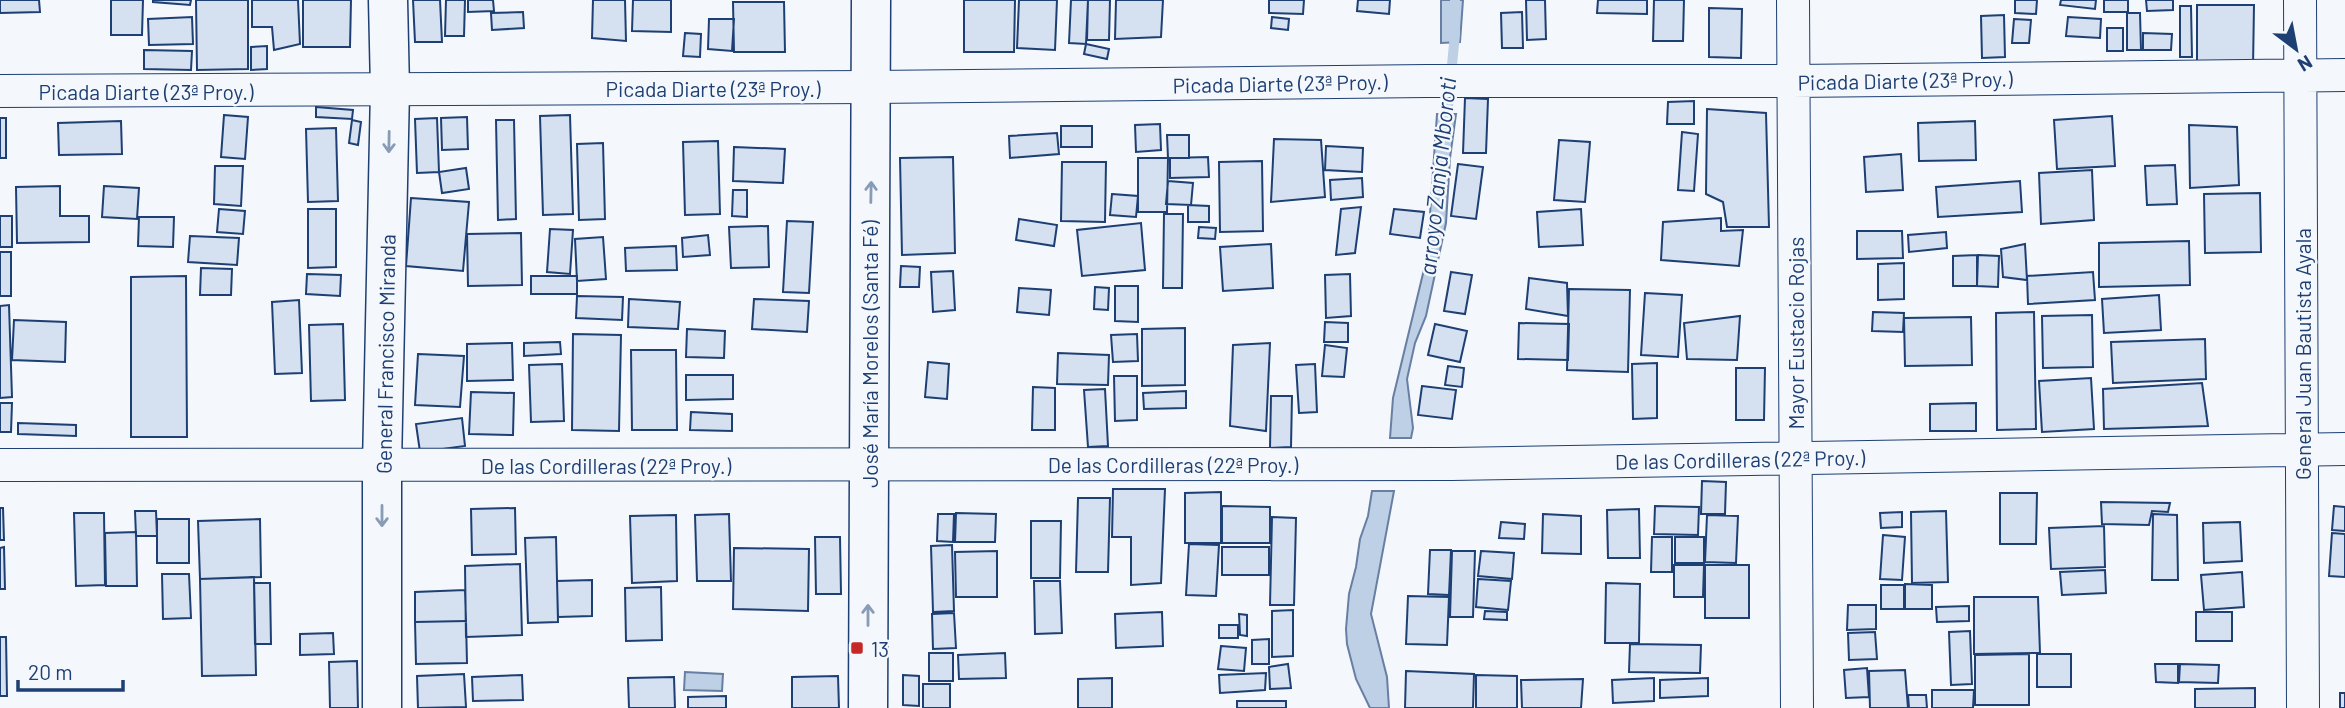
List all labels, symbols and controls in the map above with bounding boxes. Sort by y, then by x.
north arrow [2261,14,2331,84]
text: N [2294,51,2317,77]
street label: Picada Diarte (23ª Proy.) [1797,66,2013,94]
street label: Picada Diarte (23ª Proy.) [1172,69,1388,97]
water label: arroyo Zanja Mboroti [1413,75,1461,276]
street label: Picada Diarte (23ª Proy.) [605,76,821,101]
street label: Picada Diarte (23ª Proy.) [38,79,254,104]
one-way arrow [382,130,395,153]
one-way arrow [864,181,878,204]
street label: José María Morelos (Santa Fé) [857,220,882,488]
street label: General Juan Bautista Ayala [2290,228,2315,480]
street label: General Francisco Miranda [370,234,400,474]
street label: Mayor Eustacio Rojas [1783,237,1808,429]
street label: De las Cordilleras (22ª Proy.) [1615,444,1866,474]
street label: De las Cordilleras (22ª Proy.) [1048,452,1299,477]
street label: De las Cordilleras (22ª Proy.) [481,453,732,478]
one-way arrow [375,504,389,527]
one-way arrow [861,604,875,627]
place label: 13 [871,636,889,661]
marker: 13 [849,640,865,656]
scale bar [18,648,122,692]
text: 20 m [28,659,73,684]

